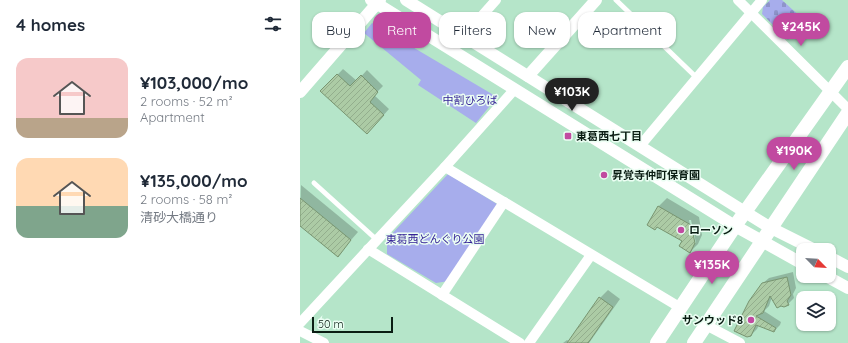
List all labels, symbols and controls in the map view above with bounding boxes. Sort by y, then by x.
chip: Buy [312,12,365,48]
chip: Rent [373,12,431,48]
chip: Filters [439,12,506,48]
chip: New [514,12,570,48]
chip: Apartment [578,12,676,48]
icon: filters [262,13,284,35]
pin: ¥245K [773,13,829,47]
text: 4 homes [16,14,85,35]
text: ¥245K [782,18,820,34]
text: ¥103,000/mo [140,72,248,93]
icon: home [48,74,96,122]
pin: ¥103K [544,78,600,112]
text: ¥103K [554,83,590,99]
text: 2 rooms · 52 m² [140,93,233,109]
park label: 中割ひろば [443,93,498,107]
text: Apartment [140,109,205,125]
place label: 東葛西七丁目 [576,129,642,143]
marker: 東葛西七丁目 [563,131,573,141]
pin: ¥190K [766,137,822,171]
text: ¥190K [776,142,812,158]
place label: 昇覚寺仲町保育園 [612,168,700,182]
text: ¥135,000/mo [140,170,248,191]
marker: 昇覚寺仲町保育園 [599,170,609,180]
icon: home [48,174,96,222]
text: 2 rooms · 58 m² [140,191,232,207]
text: 清砂大橋通り [140,209,218,225]
place label: ローソン [689,223,733,237]
marker: ローソン [676,225,686,235]
park label: 東葛西どんぐり公園 [386,232,485,246]
north arrow [796,243,836,283]
map controls [796,243,836,331]
pin: ¥135K [684,251,740,285]
text: ¥135K [694,256,730,272]
button: layers [796,291,836,331]
place label: サンウッド8 [682,313,743,327]
scale bar [312,315,393,334]
marker: サンウッド8 [746,315,756,325]
text: 50 m [318,317,344,331]

